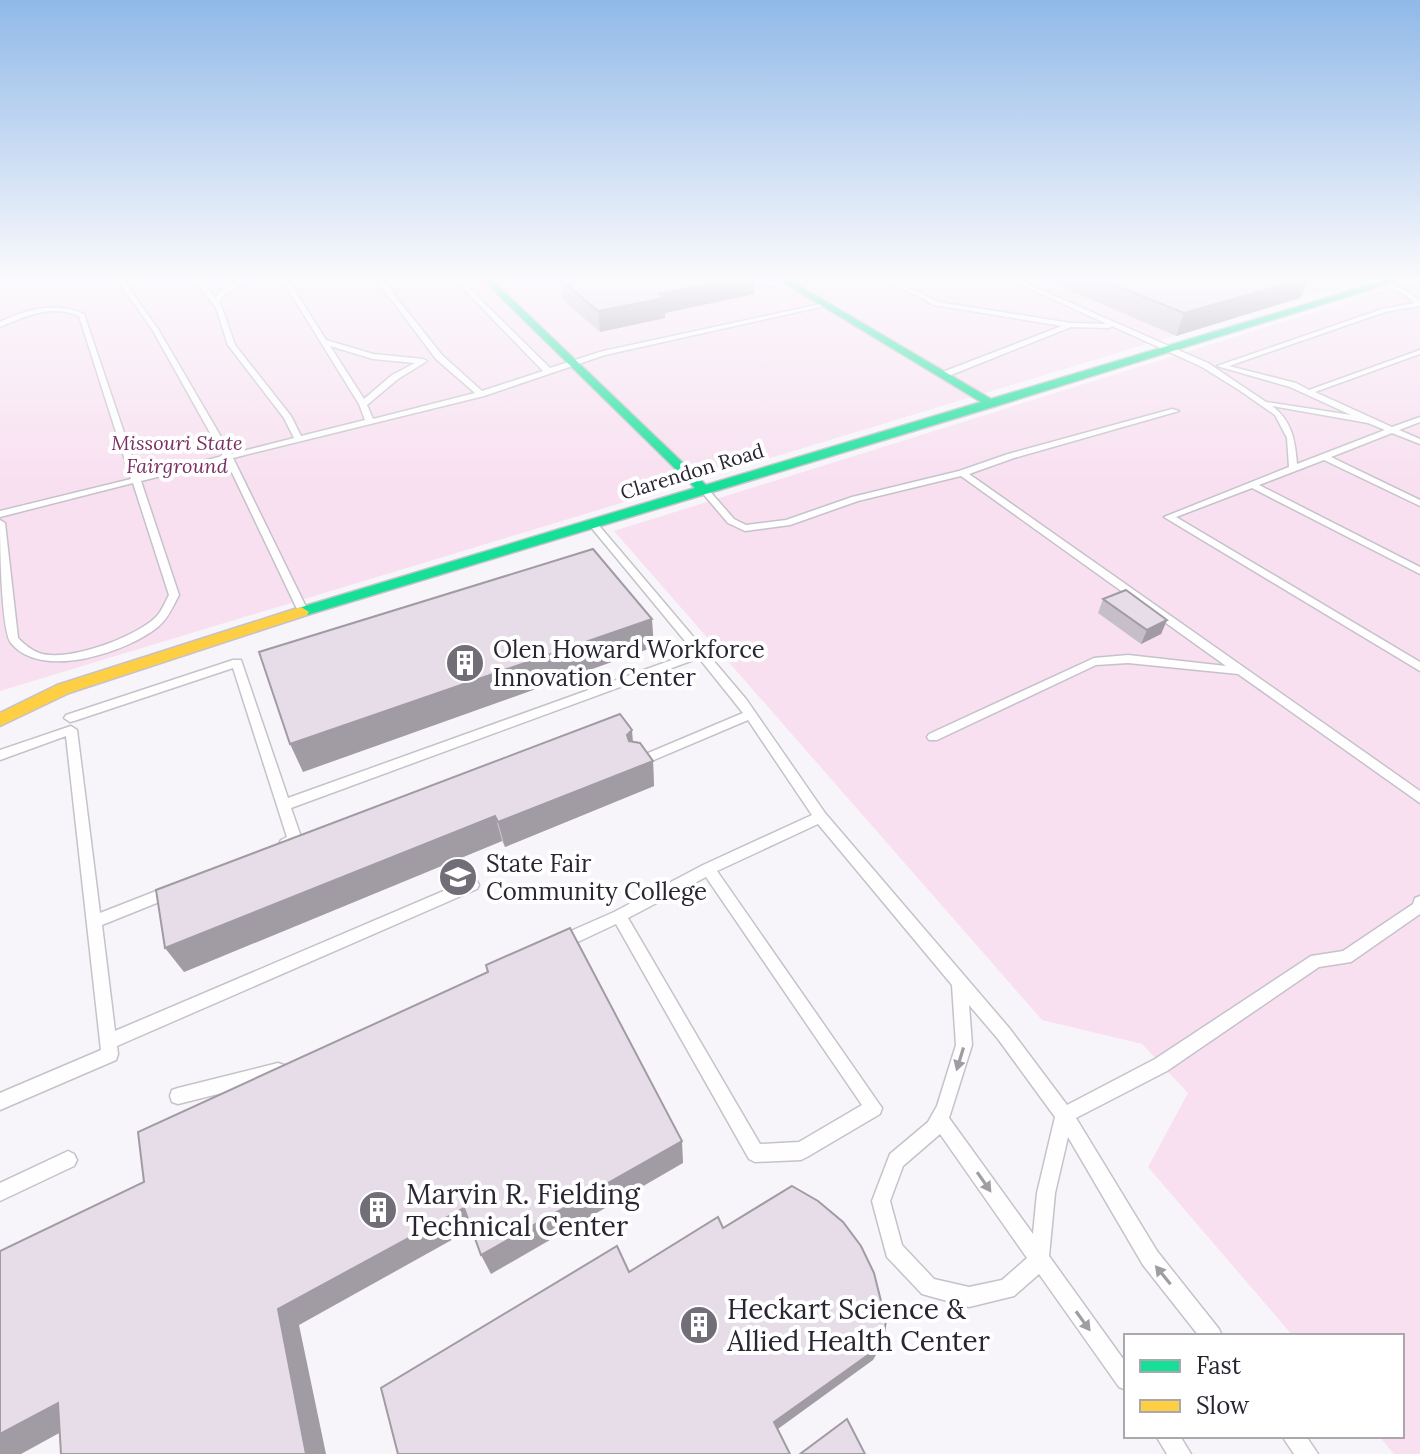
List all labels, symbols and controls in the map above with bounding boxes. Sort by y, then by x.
park label: Missouri State Fairground [111,430,243,478]
street label: Clarendon Road [617,437,767,505]
place label: Olen Howard Workforce Innovation Center [493,634,765,693]
building icon: Olen Howard Workforce Innovation Center [444,642,486,684]
place label: State Fair Community College [486,848,707,907]
school or university icon: State Fair Community College [437,856,479,898]
one-way arrow [953,1048,965,1072]
one-way arrow [976,1172,991,1193]
place label: Marvin R. Fielding Technical Center [406,1176,640,1244]
building icon: Marvin R. Fielding Technical Center [357,1189,399,1231]
one-way arrow [1156,1265,1172,1285]
place label: Heckart Science & Allied Health Center [726,1291,990,1359]
building icon: Heckart Science & Allied Health Center [678,1304,720,1346]
one-way arrow [1074,1311,1090,1331]
legend [1124,1334,1404,1438]
text: Fast [1196,1350,1242,1381]
text: Slow [1196,1390,1250,1421]

